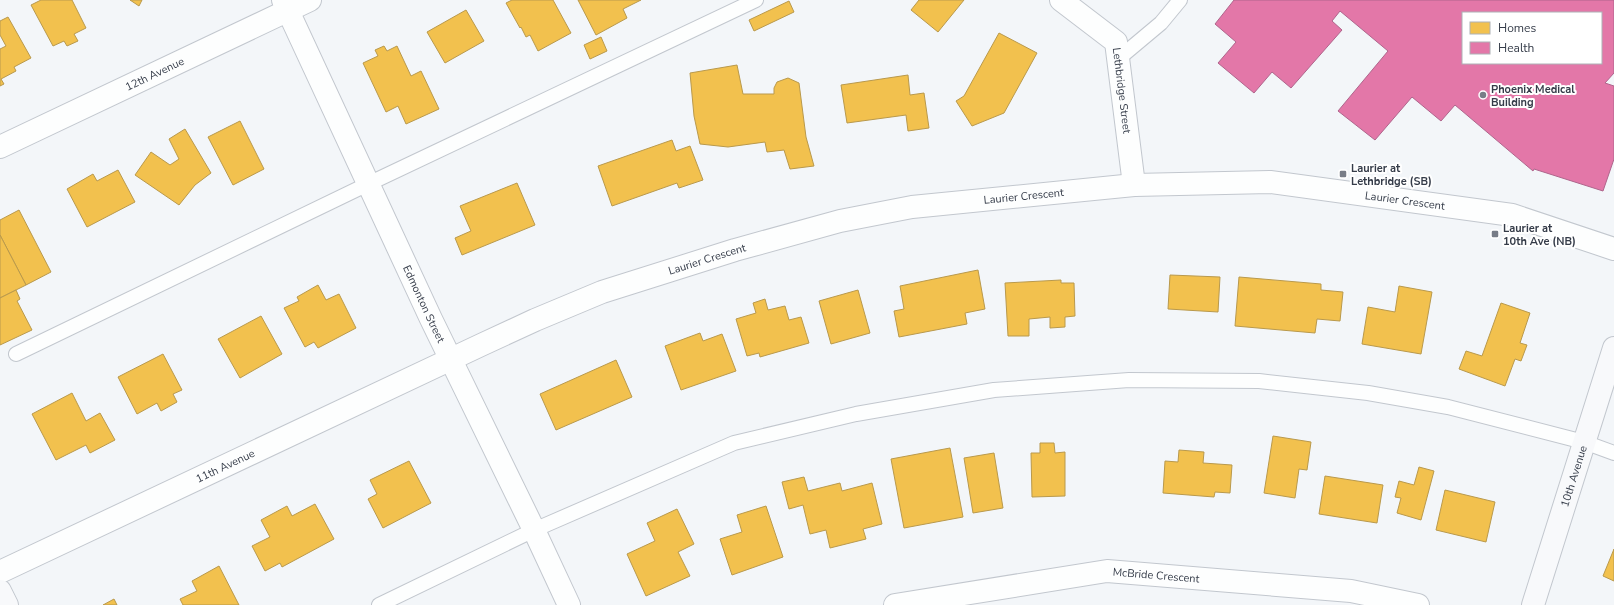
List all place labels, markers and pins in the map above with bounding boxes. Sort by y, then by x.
place label: Phoenix Medical Building [1491,82,1575,110]
marker: Phoenix Medical Building [1478,90,1488,100]
place label: Laurier at Lethbridge (SB) [1351,161,1432,189]
marker: Laurier at Lethbridge (SB) [1338,169,1348,179]
place label: Laurier at 10th Ave (NB) [1503,221,1576,249]
marker: Laurier at 10th Ave (NB) [1490,229,1500,239]

